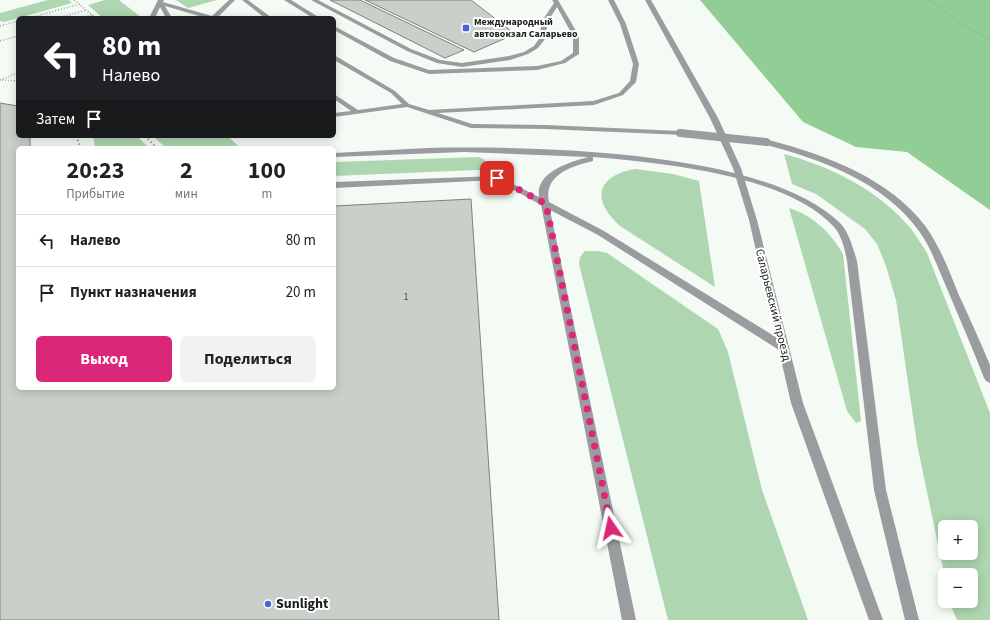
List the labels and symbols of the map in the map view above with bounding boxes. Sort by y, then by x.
place label: Международный автовокзал Саларьево [474,15,578,41]
marker: Международный автовокзал Саларьево [461,23,471,33]
pin [480,161,514,195]
street label: Саларьевский проезд [751,247,795,363]
house number: 1 [404,290,409,304]
position arrow [590,507,632,549]
place label: Sunlight [276,594,329,614]
marker: Sunlight [263,599,273,609]

